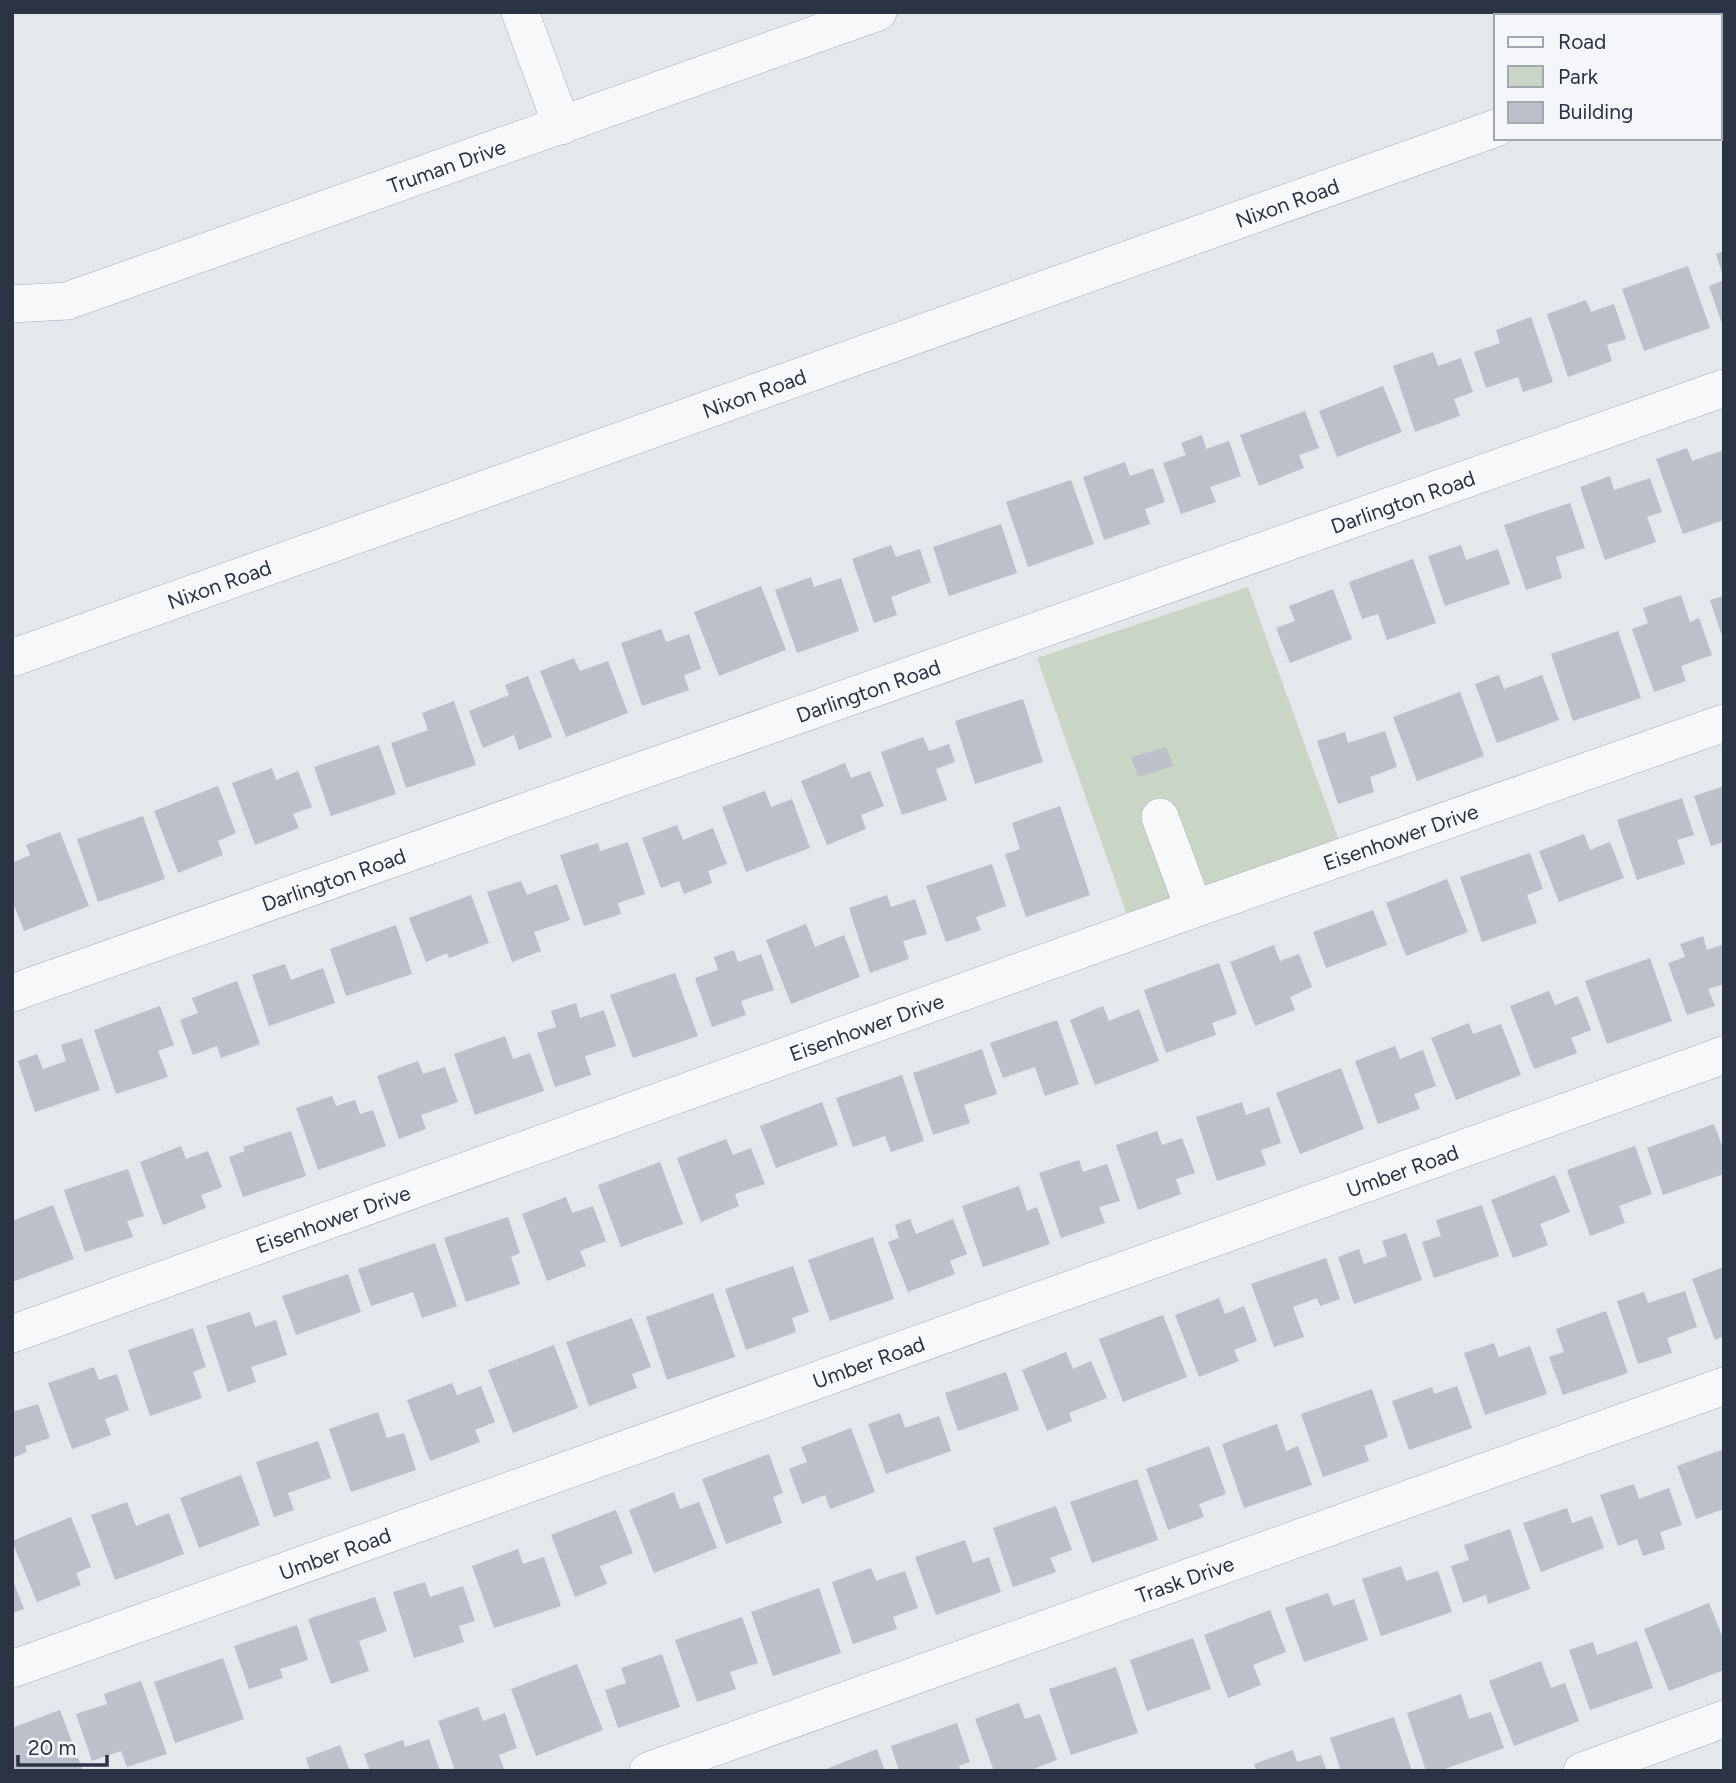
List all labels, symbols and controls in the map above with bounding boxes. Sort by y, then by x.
legend [1494,14,1722,140]
text: Road [1558,29,1606,54]
text: Park [1558,64,1599,89]
text: Building [1558,99,1633,124]
street label: Truman Drive [384,133,509,198]
street label: Nixon Road [1232,173,1342,233]
street label: Nixon Road [699,363,809,423]
street label: Darlington Road [1327,465,1478,539]
street label: Nixon Road [164,554,274,614]
street label: Darlington Road [793,653,944,727]
street label: Eisenhower Drive [1320,798,1481,875]
street label: Darlington Road [258,842,409,916]
street label: Eisenhower Drive [786,988,947,1066]
street label: Umber Road [1343,1139,1462,1202]
street label: Eisenhower Drive [252,1179,414,1258]
street label: Umber Road [809,1330,928,1393]
street label: Umber Road [275,1522,394,1585]
street label: Trask Drive [1132,1550,1237,1608]
scale bar [18,1724,107,1768]
text: 20 m [28,1735,76,1760]

